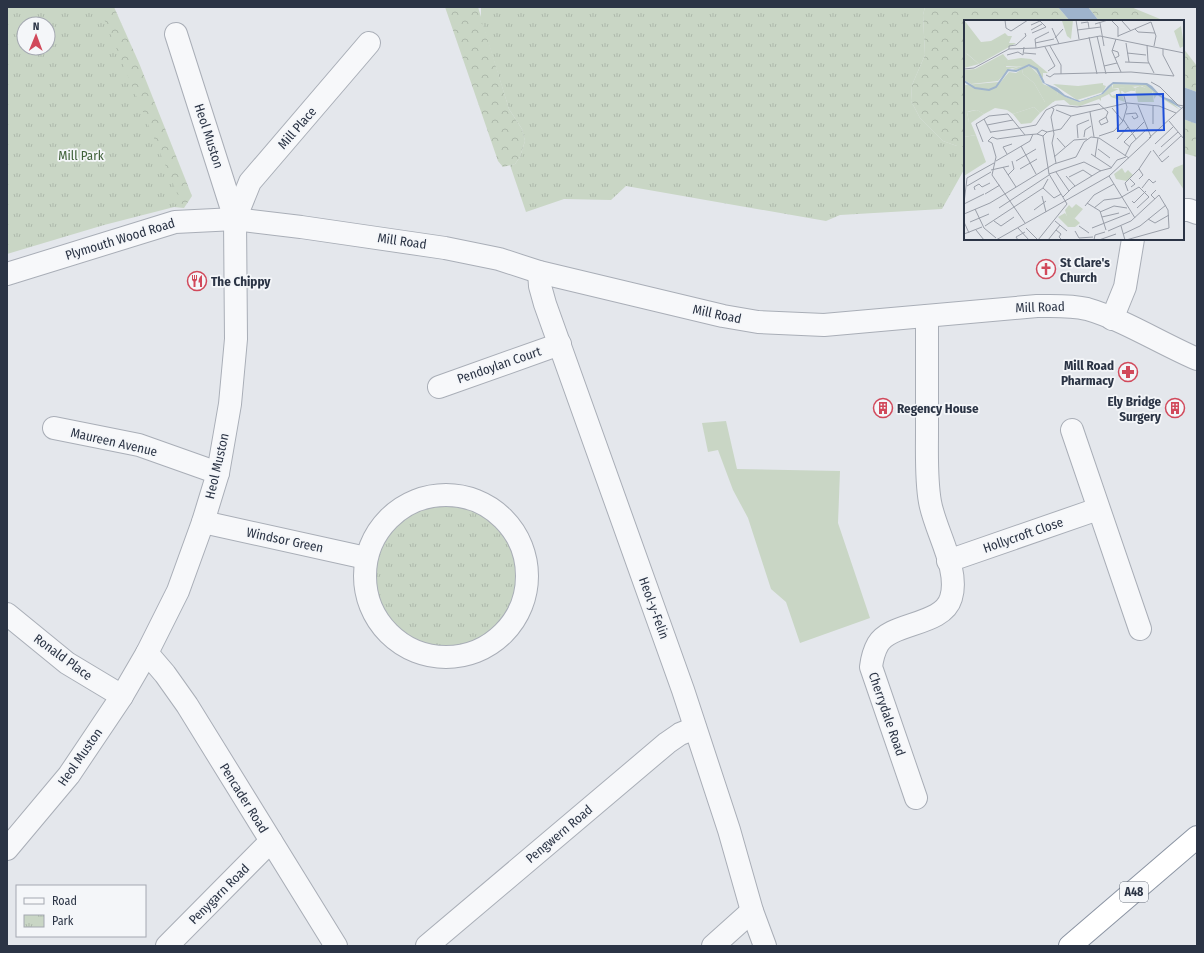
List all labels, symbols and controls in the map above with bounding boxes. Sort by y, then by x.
north arrow [16,16,56,56]
text: N [33,20,40,33]
inset map [964,20,1184,240]
street label: Heol Muston [192,102,226,170]
street label: Mill Place [275,104,319,152]
park label: Mill Park [58,148,105,163]
street label: Plymouth Wood Road [63,215,177,263]
street label: Mill Road [377,230,427,252]
place label: St Clare's Church [1060,255,1110,285]
church icon: St Clare's Church [1035,258,1057,280]
restaurant icon: The Chippy [186,270,208,292]
place label: The Chippy [211,274,271,289]
street label: Mill Road [1015,299,1065,315]
street label: Mill Road [691,302,743,326]
street label: Pendoylan Court [455,343,544,386]
place label: Mill Road Pharmacy [1061,358,1115,388]
pharmacy icon: Mill Road Pharmacy [1117,361,1139,383]
place label: Ely Bridge Surgery [1107,394,1162,424]
building icon: Regency House [872,397,894,419]
building icon: Ely Bridge Surgery [1164,397,1186,419]
place label: Regency House [897,401,979,416]
street label: Maureen Avenue [69,425,159,459]
street label: Heol Muston [202,432,232,500]
street label: Hollycroft Close [981,514,1065,556]
street label: Windsor Green [245,525,325,555]
street label: Heol-y-Felin [636,575,672,641]
street label: Ronald Place [31,631,95,683]
street label: Cherrydale Road [866,670,908,758]
street label: Heol Muston [55,725,105,789]
street label: Pencader Road [217,760,271,836]
street label: Pengwern Road [523,802,595,866]
street label: Penygarn Road [186,861,252,927]
road number: A48 [1120,882,1148,902]
legend [16,885,146,937]
text: Road [52,894,77,908]
text: Park [52,914,74,928]

